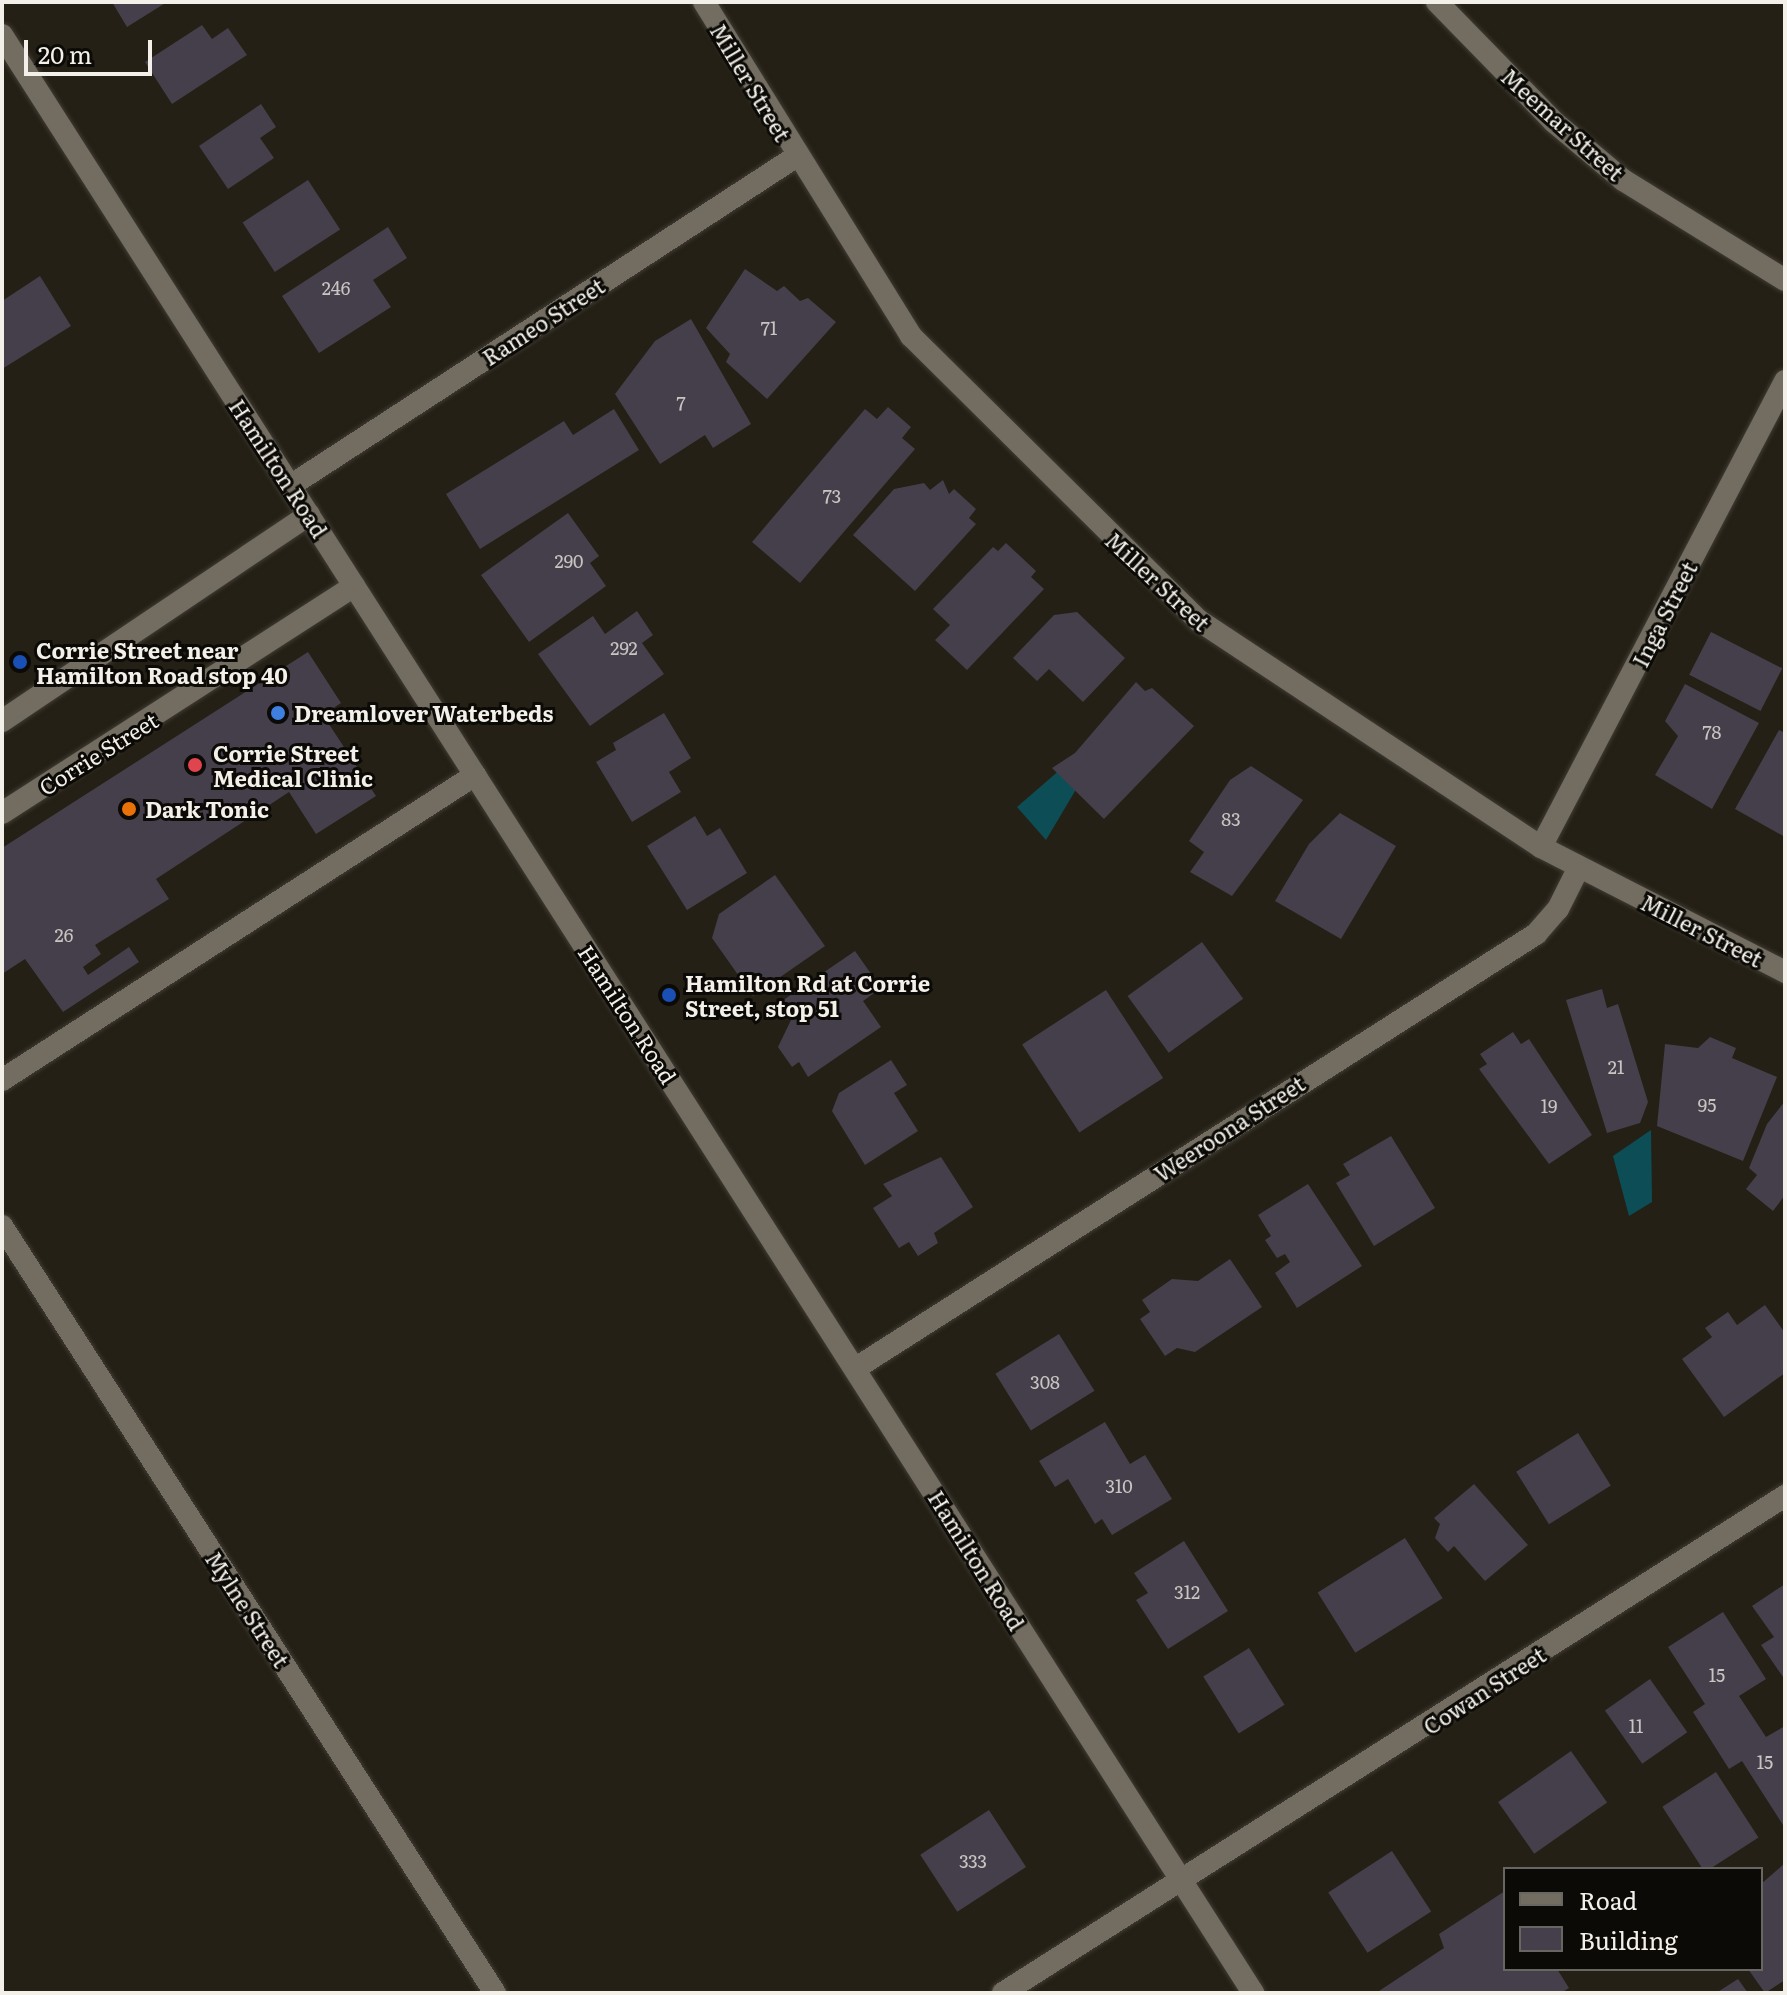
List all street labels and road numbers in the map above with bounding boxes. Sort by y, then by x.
street label: Miller Street [706,18,796,146]
street label: Meemar Street [1497,62,1629,186]
street label: Rameo Street [477,272,609,370]
street label: Hamilton Road [224,394,334,542]
street label: Miller Street [1100,526,1216,636]
street label: Inga Street [1626,557,1702,671]
street label: Corrie Street [34,706,162,800]
street label: Miller Street [1637,888,1767,972]
street label: Hamilton Road [573,940,683,1088]
street label: Weeroona Street [1149,1069,1309,1187]
street label: Hamilton Road [923,1485,1031,1635]
street label: Mylne Street [201,1546,295,1672]
street label: Cowan Street [1418,1641,1550,1739]

